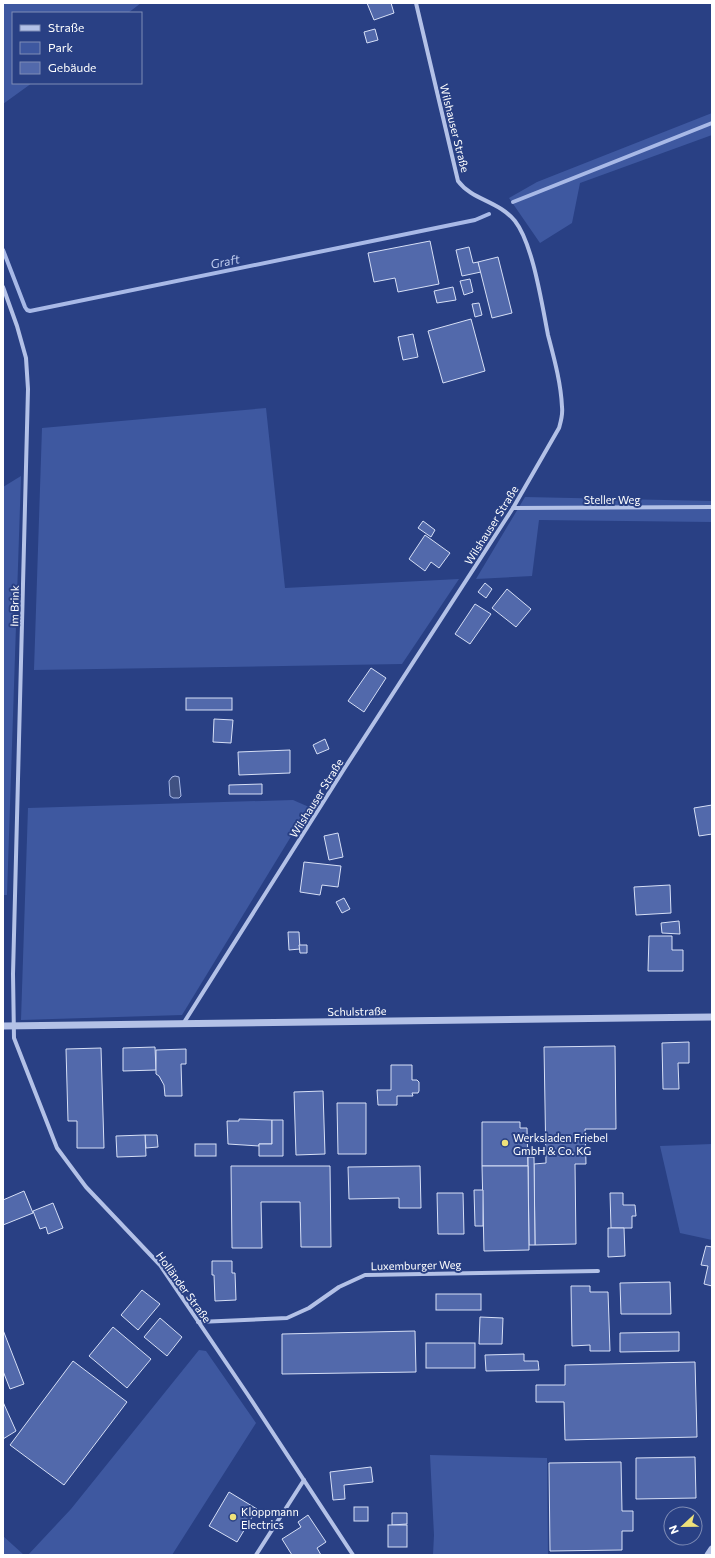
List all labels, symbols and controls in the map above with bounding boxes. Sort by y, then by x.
legend [12,12,142,84]
text: Straße [48,20,84,34]
text: Park [48,40,74,54]
text: Gebäude [48,60,96,74]
street label: Wilshauser Straße [438,82,472,174]
water label: Graft [209,251,242,271]
street label: Wilshauser Straße [461,483,521,567]
street label: Steller Weg [584,493,640,506]
street label: Im Brink [7,585,21,627]
street label: Wilshauser Straße [286,756,346,840]
street label: Schulstraße [327,1004,387,1018]
place label: Werksladen Friebel GmbH & Co. KG [513,1131,608,1157]
marker: Werksladen Friebel GmbH & Co. KG [500,1138,510,1148]
street label: Holländer Straße [154,1249,214,1325]
street label: Luxemburger Weg [370,1258,462,1272]
place label: Kloppmann Electrics [241,1505,299,1531]
north arrow [663,1506,703,1546]
marker: Kloppmann Electrics [228,1512,238,1522]
text: N [666,1524,681,1536]

